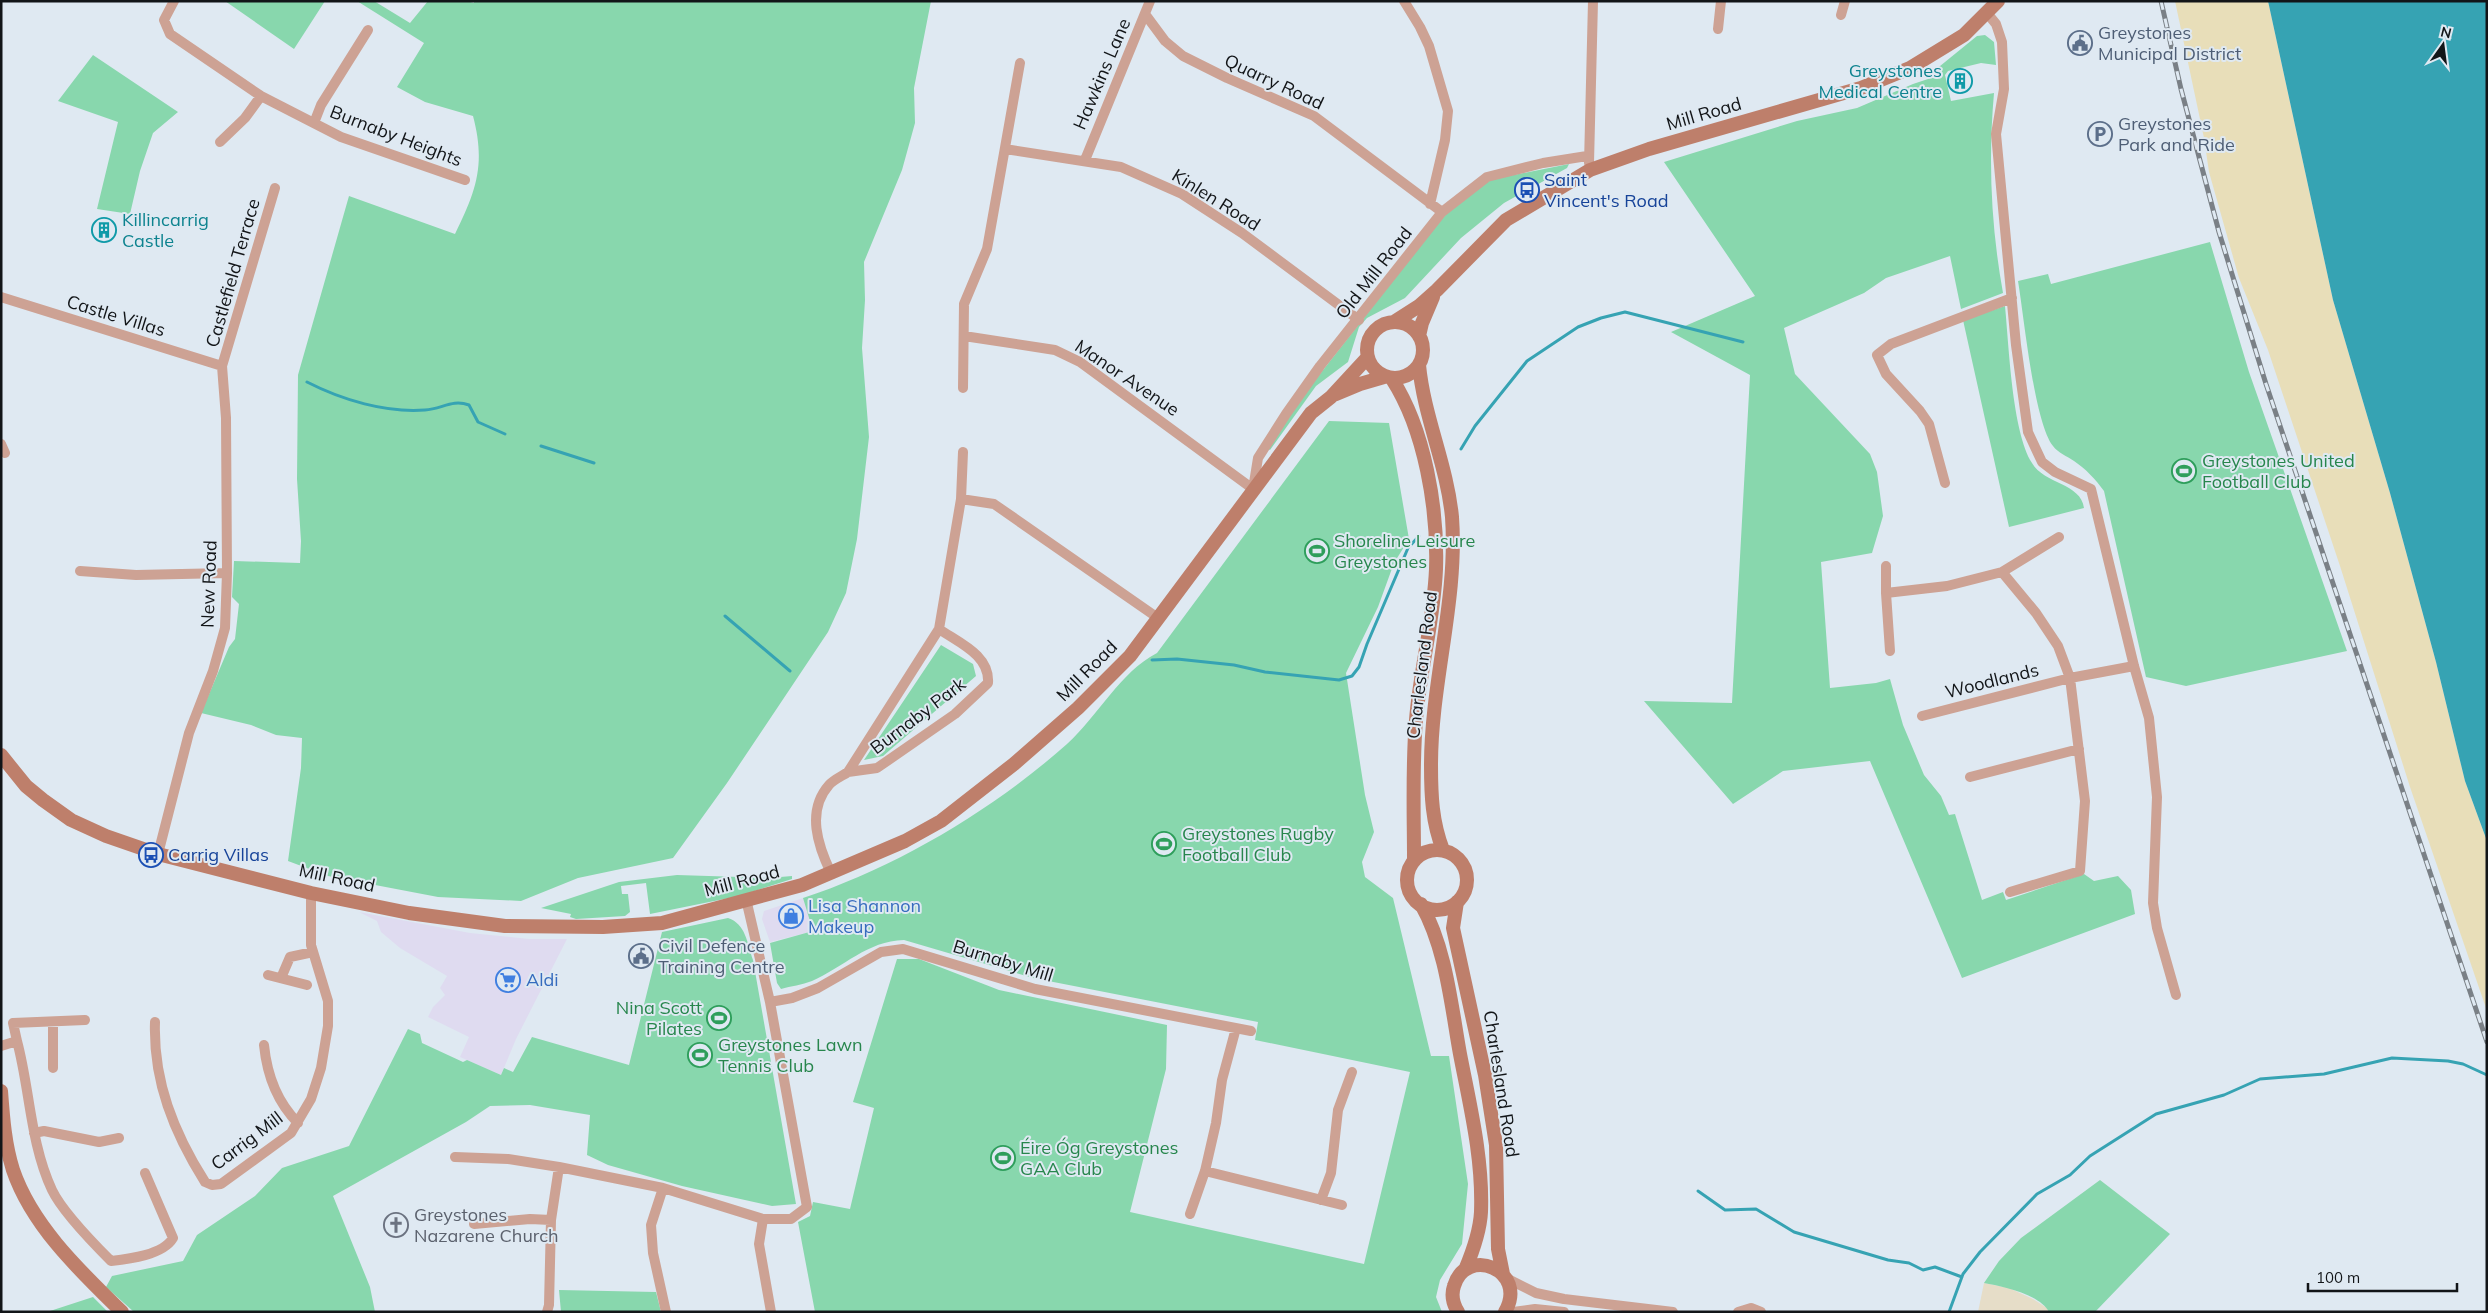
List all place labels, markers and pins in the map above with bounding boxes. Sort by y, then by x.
place label: Greystones Municipal District [2098,21,2241,65]
public building icon: Greystones Municipal District [2067,30,2093,56]
place label: Greystones Medical Centre [1819,59,1942,103]
building icon: Greystones Medical Centre [1947,68,1973,94]
place label: Greystones Park and Ride [2118,112,2235,156]
parking icon: Greystones Park and Ride [2087,121,2113,147]
place label: Saint Vincent's Road [1544,168,1669,212]
bus stop icon: Saint Vincent's Road [1514,177,1540,203]
place label: Killincarrig Castle [122,208,209,252]
building icon: Killincarrig Castle [91,217,117,243]
place label: Greystones United Football Club [2202,449,2355,493]
sports icon: Greystones United Football Club [2171,458,2197,484]
place label: Shoreline Leisure Greystones [1334,529,1475,573]
sports icon: Shoreline Leisure Greystones [1304,538,1330,564]
place label: Greystones Rugby Football Club [1182,822,1334,866]
sports icon: Greystones Rugby Football Club [1151,831,1177,857]
bus stop icon: Carrig Villas [138,842,164,868]
place label: Carrig Villas [168,843,269,866]
place label: Lisa Shannon Makeup [808,894,921,938]
shop icon: Lisa Shannon Makeup [778,903,804,929]
place label: Civil Defence Training Centre [658,934,785,978]
public building icon: Civil Defence Training Centre [628,943,654,969]
supermarket icon: Aldi [495,967,521,993]
place label: Aldi [526,968,559,991]
place label: Nina Scott Pilates [616,996,702,1040]
sports icon: Nina Scott Pilates [706,1005,732,1031]
place label: Greystones Lawn Tennis Club [718,1033,863,1077]
sports icon: Greystones Lawn Tennis Club [687,1042,713,1068]
place label: Éire Óg Greystones GAA Club [1020,1136,1179,1180]
sports icon: Éire Óg Greystones GAA Club [990,1145,1016,1171]
place label: Greystones Nazarene Church [414,1203,559,1247]
church icon: Greystones Nazarene Church [383,1212,409,1238]

